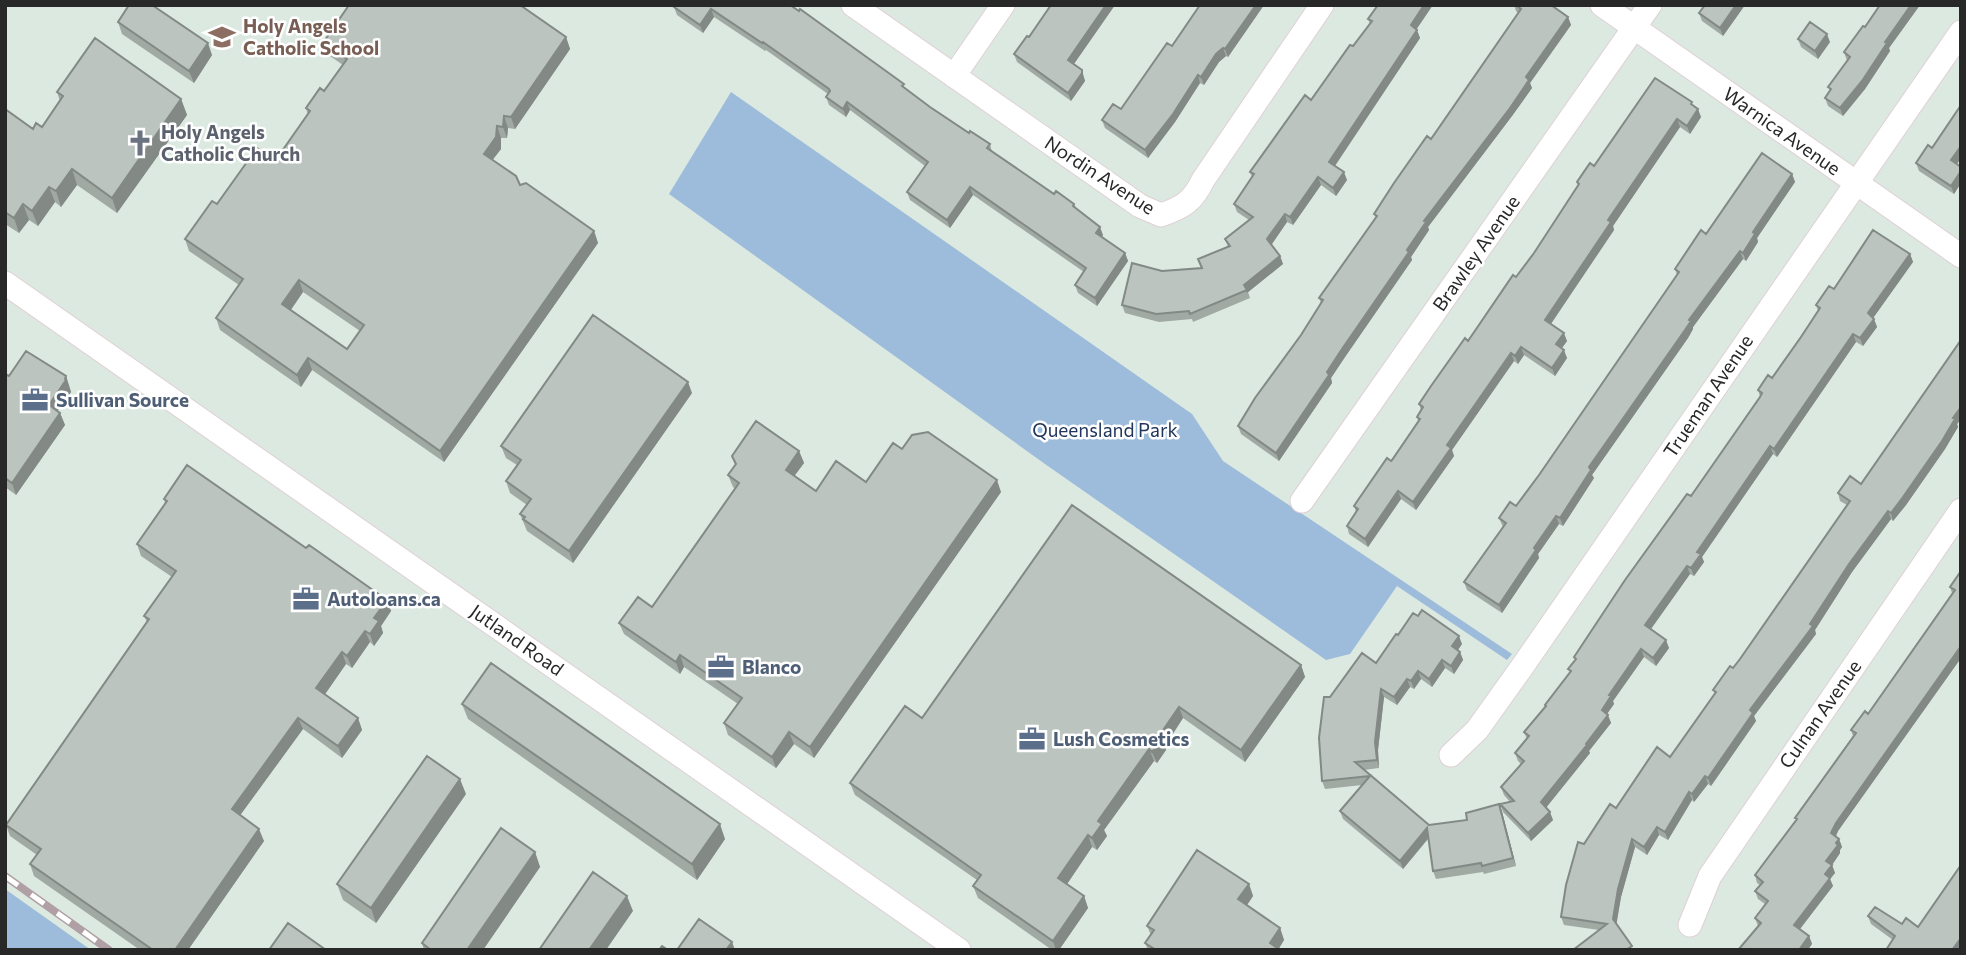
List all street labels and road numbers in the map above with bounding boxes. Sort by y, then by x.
street label: Warnica Avenue [1719,82,1845,180]
street label: Nordin Avenue [1041,130,1160,219]
street label: Brawley Avenue [1427,190,1524,315]
street label: Trueman Avenue [1658,330,1757,462]
street label: Jutland Road [466,599,568,680]
street label: Culnan Avenue [1774,655,1865,772]

